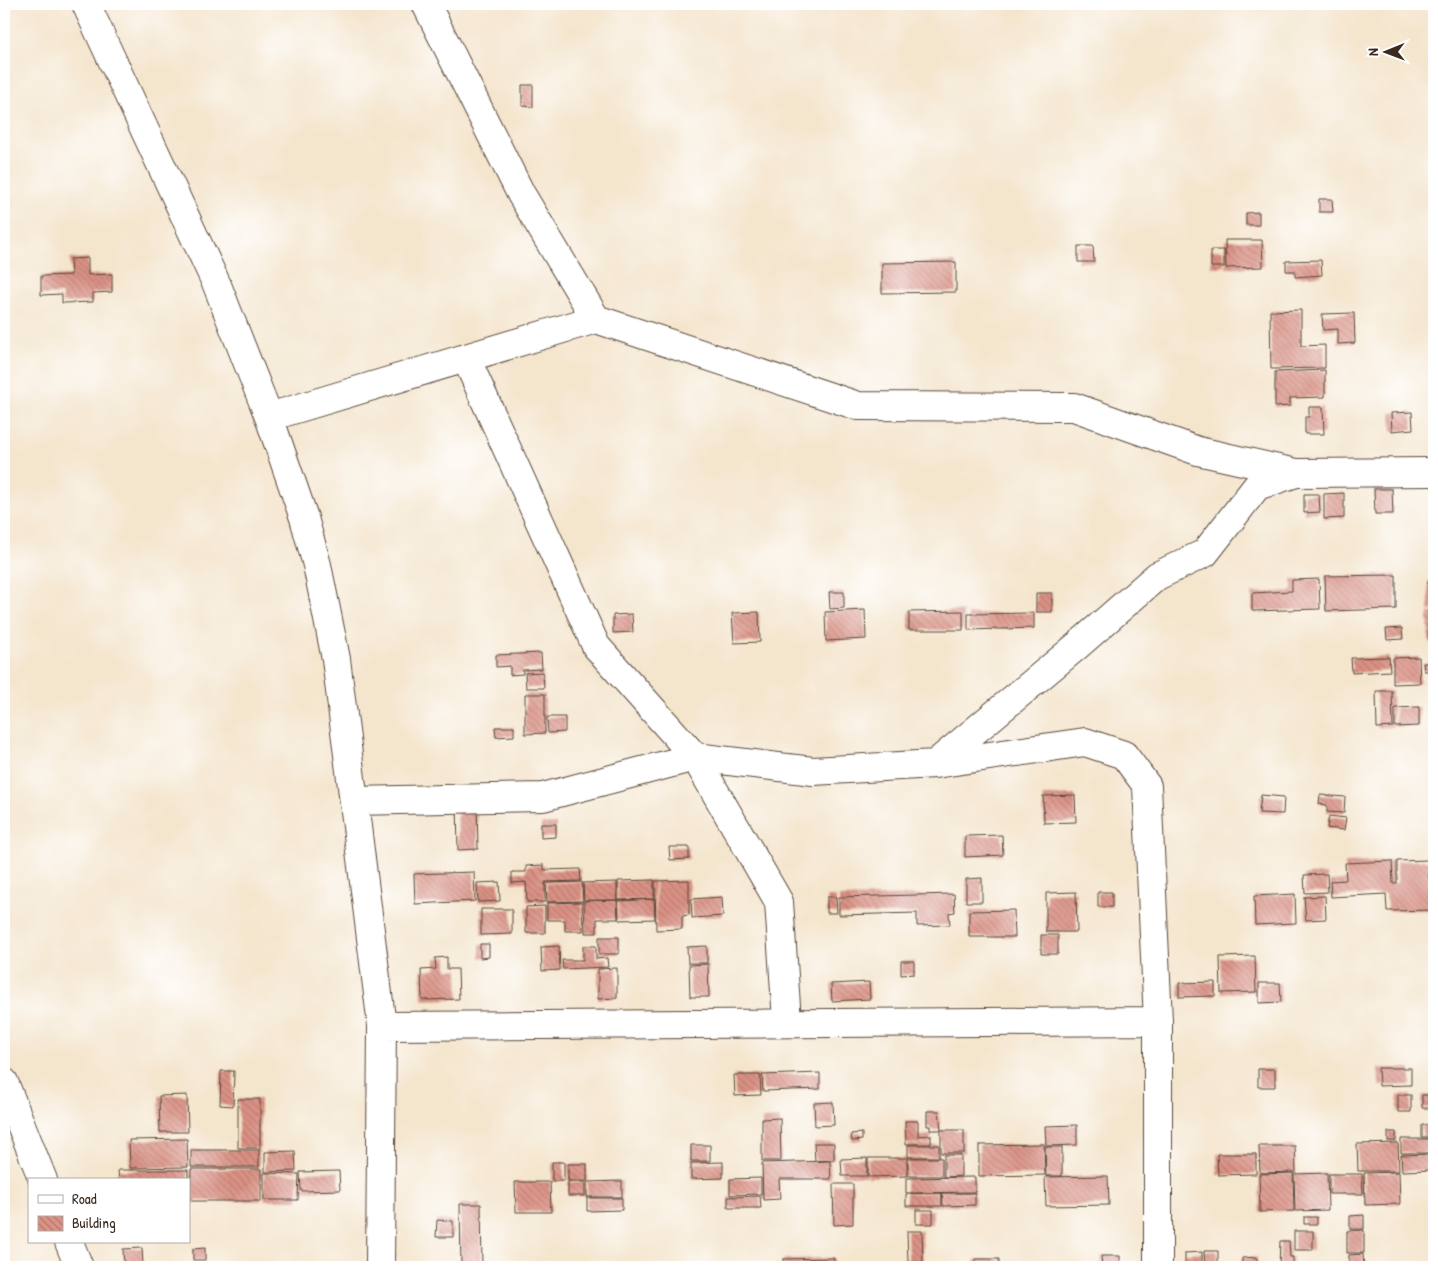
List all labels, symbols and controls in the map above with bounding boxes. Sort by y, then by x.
north arrow [1360,28,1410,78]
text: N [1363,48,1382,56]
legend [28,1178,190,1244]
text: Road [72,1188,97,1209]
text: Building [72,1212,116,1233]

